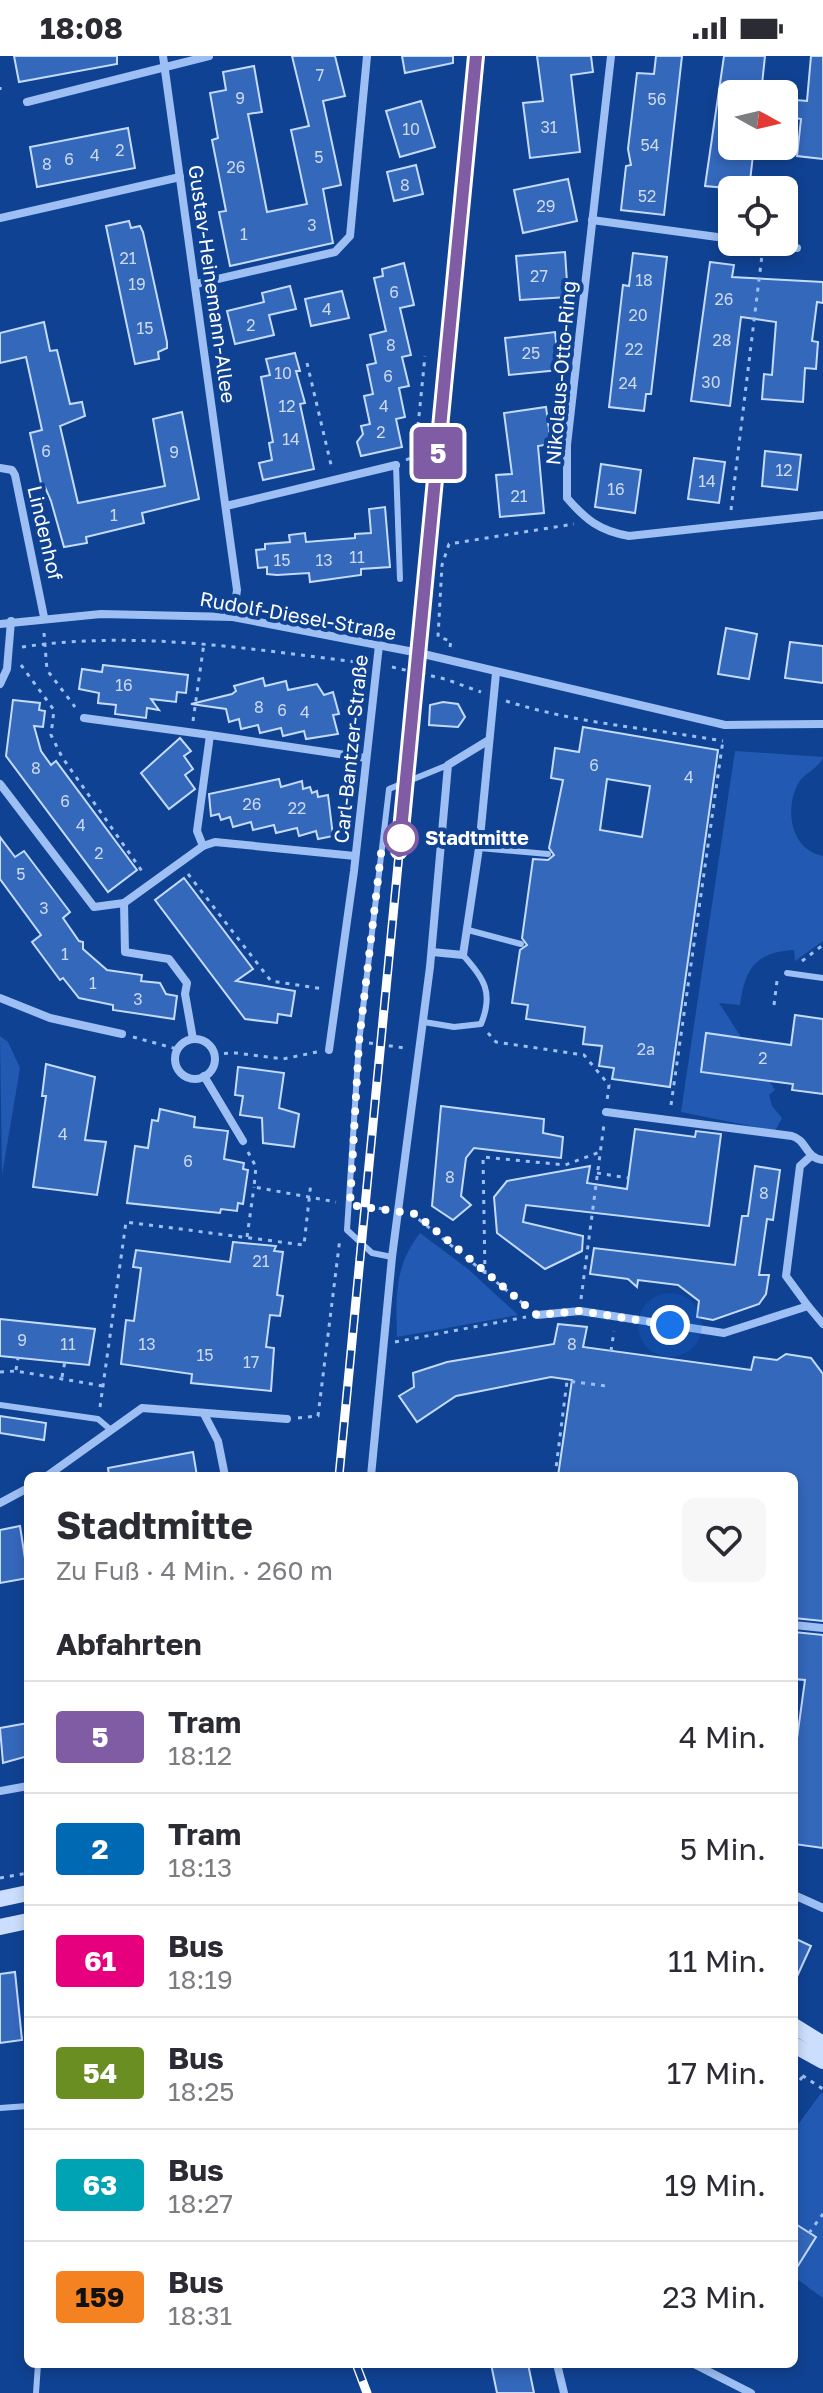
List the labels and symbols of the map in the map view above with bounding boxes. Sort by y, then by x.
house number: 7 [316,65,324,85]
north arrow [718,80,798,160]
house number: 9 [235,88,245,108]
house number: 56 [648,89,666,109]
house number: 31 [540,117,558,137]
house number: 10 [402,119,420,139]
house number: 54 [640,135,660,155]
house number: 2 [115,140,125,160]
house number: 4 [90,145,100,165]
house number: 5 [314,147,324,167]
house number: 6 [64,149,74,169]
house number: 8 [42,154,52,174]
house number: 26 [227,157,245,177]
street label: Gustav-Heinemann-Allee [184,163,242,404]
house number: 8 [400,175,410,195]
house number: 52 [638,186,656,206]
house number: 29 [537,196,555,216]
house number: 3 [307,215,317,235]
house number: 1 [240,224,248,244]
house number: 21 [119,248,137,268]
house number: 27 [530,266,548,286]
house number: 18 [635,270,653,290]
house number: 19 [128,274,146,294]
street label: Nikolaus-Otto-Ring [540,280,580,466]
house number: 6 [389,282,399,302]
house number: 26 [715,289,733,309]
house number: 4 [322,299,332,319]
house number: 20 [628,305,648,325]
house number: 2 [246,315,256,335]
house number: 15 [136,318,154,338]
house number: 28 [712,330,732,350]
house number: 8 [386,335,396,355]
house number: 22 [625,339,643,359]
house number: 25 [522,343,540,363]
house number: 10 [274,363,292,383]
house number: 6 [383,366,393,386]
house number: 30 [701,372,721,392]
house number: 24 [618,373,638,393]
house number: 12 [278,396,296,416]
house number: 4 [379,396,389,416]
house number: 2 [376,422,386,442]
line badge: 5 [412,427,464,479]
house number: 14 [282,429,300,449]
house number: 6 [41,441,51,461]
house number: 9 [169,442,179,462]
house number: 12 [775,460,793,480]
house number: 14 [698,471,716,491]
house number: 16 [607,479,625,499]
street label: Lindenhof [23,483,69,583]
house number: 21 [510,486,528,506]
house number: 1 [110,505,118,525]
house number: 11 [349,547,365,567]
house number: 15 [273,550,291,570]
house number: 13 [315,550,333,570]
street label: Rudolf-Diesel-Straße [198,586,398,644]
street label: Carl-Bantzer-Straße [328,653,372,844]
house number: 16 [115,675,133,695]
house number: 8 [254,697,264,717]
house number: 6 [277,700,287,720]
house number: 4 [300,702,310,722]
house number: 6 [589,755,599,775]
house number: 8 [31,758,41,778]
house number: 4 [684,767,694,787]
house number: 6 [60,791,70,811]
house number: 26 [243,794,261,814]
house number: 22 [288,798,306,818]
house number: 4 [76,815,86,835]
marker: Stadtmitte [384,821,418,855]
place label: Stadtmitte [425,825,529,849]
house number: 2 [94,843,104,863]
house number: 5 [16,864,26,884]
house number: 3 [39,898,49,918]
house number: 1 [61,944,69,964]
house number: 1 [89,973,97,993]
house number: 3 [133,989,143,1009]
house number: 2a [637,1039,655,1059]
house number: 2 [758,1048,768,1068]
house number: 4 [58,1124,68,1144]
house number: 6 [183,1151,193,1171]
house number: 8 [445,1167,455,1187]
house number: 8 [759,1183,769,1203]
house number: 21 [252,1251,270,1271]
your location [650,1305,690,1345]
house number: 9 [17,1330,27,1350]
house number: 11 [60,1334,76,1354]
house number: 13 [138,1334,156,1354]
house number: 8 [567,1334,577,1354]
house number: 15 [196,1345,214,1365]
house number: 17 [243,1352,259,1372]

